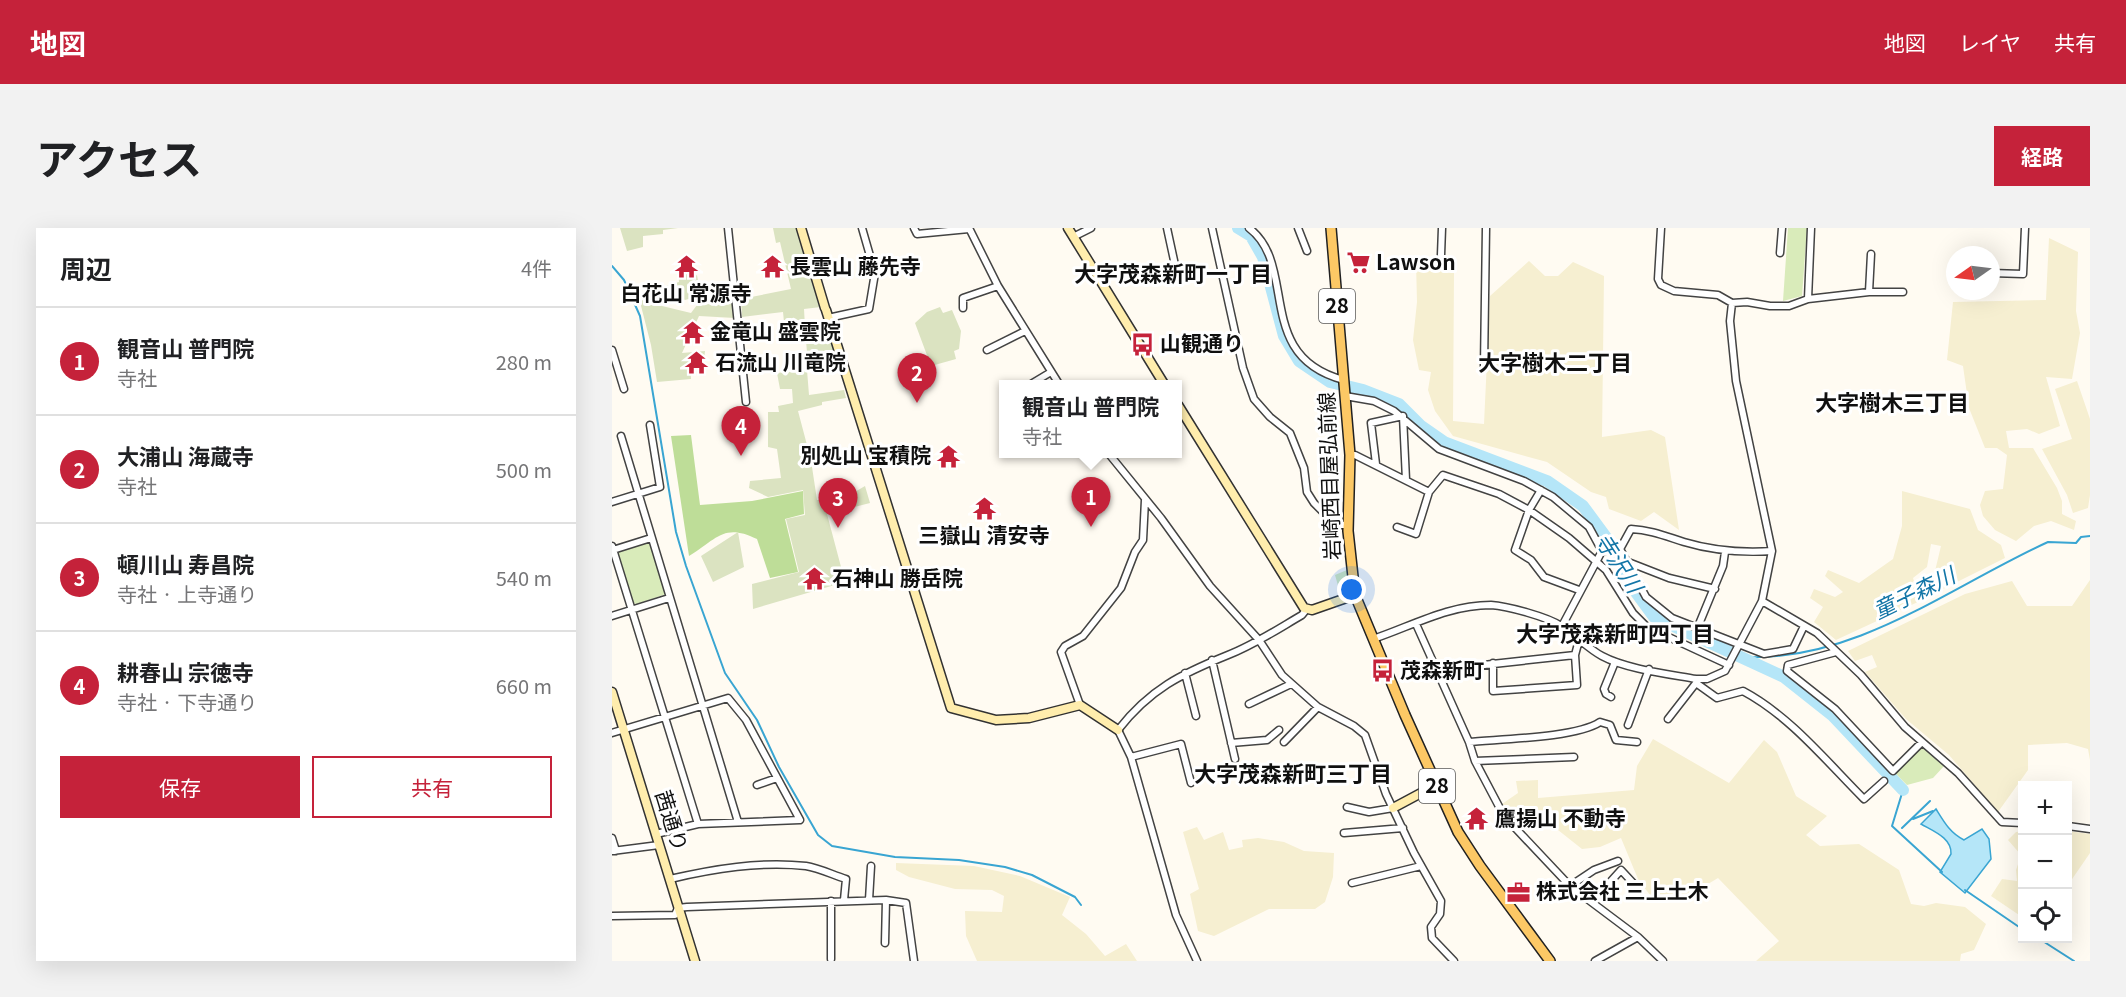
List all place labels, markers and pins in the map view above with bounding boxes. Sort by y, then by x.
place label: Lawson [1376,246,1456,276]
place label: 長雲山 藤先寺 [790,250,921,280]
supermarket icon: Lawson [1345,250,1371,276]
temple icon: 白花山 常源寺 [673,253,699,279]
temple icon: 長雲山 藤先寺 [759,254,785,280]
place label: 白花山 常源寺 [621,277,751,307]
place label: 金竜山 盛雲院 [710,315,841,345]
temple icon: 金竜山 盛雲院 [679,319,705,345]
place label: 山観通り [1160,327,1244,357]
bus stop icon: 山観通り [1129,331,1155,357]
place label: 石流山 川竜院 [715,346,846,376]
temple icon: 石流山 川竜院 [684,350,710,376]
pin: 2 [898,354,936,403]
pin: 4 [722,406,760,456]
place label: 別処山 宝積院 [800,439,931,469]
temple icon: 別処山 宝積院 [936,443,962,469]
pin: 3 [818,478,858,528]
pin: 1 [1072,478,1110,527]
temple icon: 三嶽山 清安寺 [971,495,997,521]
place label: 三嶽山 清安寺 [919,519,1049,549]
place label: 石神山 勝岳院 [832,562,963,592]
temple icon: 石神山 勝岳院 [801,566,827,592]
place label: 茂森新町 [1400,654,1484,684]
bus stop icon: 茂森新町 [1369,658,1395,684]
place label: 鷹揚山 不動寺 [1495,802,1626,832]
temple icon: 鷹揚山 不動寺 [1464,806,1490,832]
place label: 株式会社 三上土木 [1536,875,1709,905]
office icon: 株式会社 三上土木 [1505,879,1531,905]

